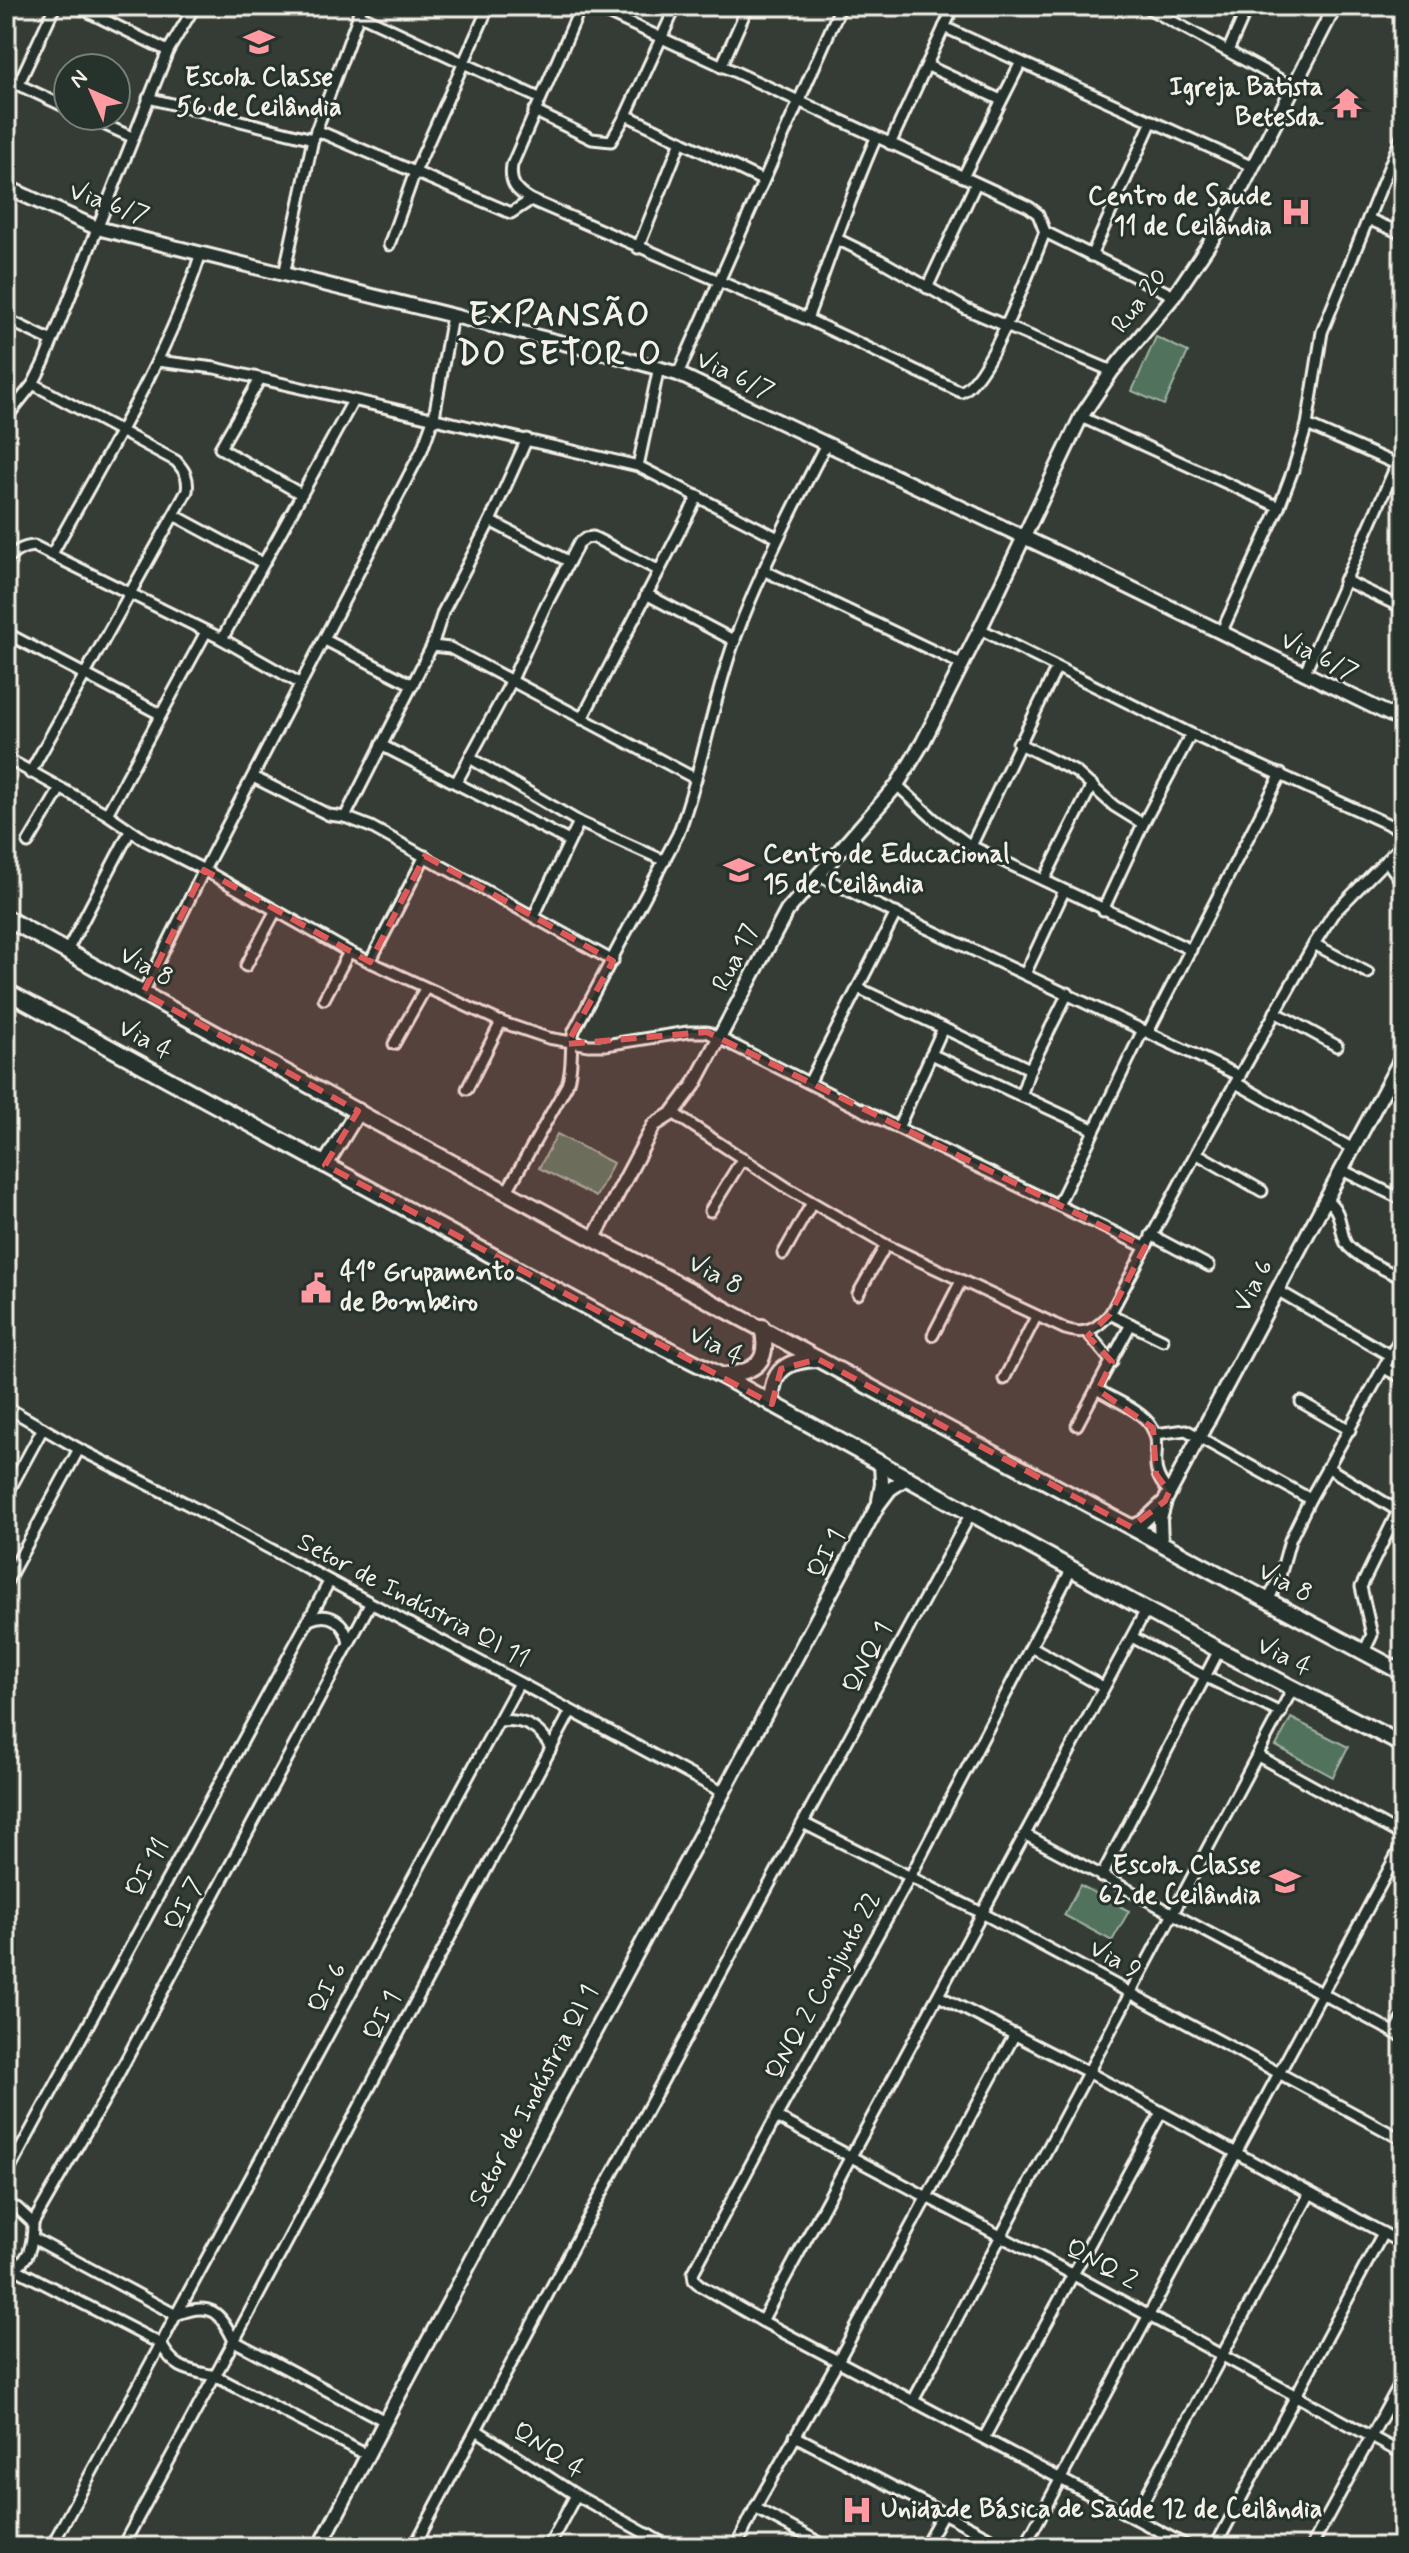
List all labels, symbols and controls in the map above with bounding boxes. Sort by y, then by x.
school or university icon: Escola Classe 56 de Ceilândia [242,25,276,59]
north arrow [52,52,132,132]
place label: Escola Classe 56 de Ceilândia [176,61,342,125]
text: N [64,64,94,94]
place label: Igreja Batista Betesda [1169,71,1324,135]
temple icon: Igreja Batista Betesda [1330,86,1364,120]
street label: Via 6/7 [64,174,154,234]
place label: Centro de Saude 11 de Ceilândia [1088,180,1272,244]
hospital icon: Centro de Saude 11 de Ceilândia [1279,195,1313,229]
street label: Rua 20 [1104,261,1176,341]
district label: EXPANSÃO DO SETOR O [457,293,663,377]
street label: Via 6/7 [690,343,780,409]
street label: Via 6/7 [1274,624,1364,690]
place label: Centro de Educacional 15 de Ceilândia [763,838,1010,902]
school or university icon: Centro de Educacional 15 de Ceilândia [722,853,756,887]
street label: Rua 17 [705,919,767,997]
street label: Via 8 [113,938,179,996]
street label: Via 4 [112,1011,178,1069]
street label: Via 8 [682,1247,748,1303]
street label: Via 6 [1226,1253,1282,1319]
place label: 41º Grupamento de Bombeiro [340,1256,515,1320]
public building icon: 41º Grupamento de Bombeiro [299,1271,333,1305]
street label: Via 4 [683,1318,749,1374]
street label: QI 1 [800,1523,854,1585]
street label: Setor de Indústria QI 11 [291,1525,535,1677]
street label: Via 8 [1252,1555,1318,1611]
street label: QNQ 1 [835,1616,901,1700]
street label: Via 4 [1251,1629,1317,1685]
street label: QI 11 [118,1832,178,1904]
place label: Escola Classe 62 de Ceilândia [1099,1849,1261,1913]
school or university icon: Escola Classe 62 de Ceilândia [1268,1864,1302,1898]
street label: QI 7 [157,1871,213,1937]
street label: QNQ 2 Conjunto 22 [758,1886,890,2086]
street label: Via 9 [1083,1932,1147,1988]
street label: QI 6 [300,1956,356,2020]
street label: Setor de Indústria QI 1 [461,1979,607,2213]
street label: QI 1 [356,1985,410,2047]
street label: QNQ 2 [1059,2232,1143,2298]
street label: QNQ 4 [505,2415,591,2487]
hospital icon: Unidade Básica de Saúde 12 de Ceilândia [840,2493,874,2527]
place label: Unidade Básica de Saúde 12 de Ceilândia [881,2493,1322,2527]

